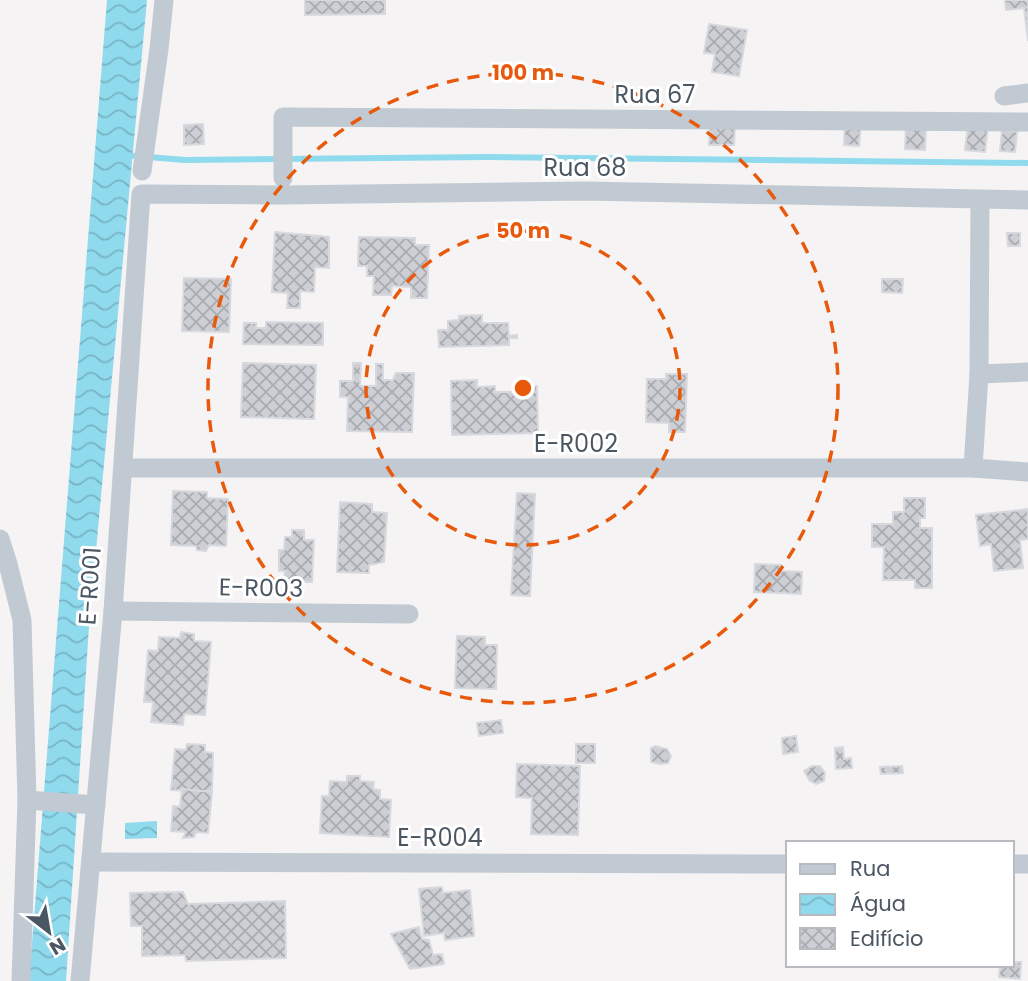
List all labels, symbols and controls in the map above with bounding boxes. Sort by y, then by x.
text: 100 m [492,58,554,87]
street label: Rua 67 [615,78,695,111]
street label: Rua 68 [544,151,626,184]
text: 50 m [496,216,550,245]
centre of rings [511,376,535,400]
street label: E-R002 [534,427,618,460]
street label: E-R001 [70,546,109,626]
street label: E-R003 [219,570,304,605]
street label: E-R004 [397,821,483,854]
legend [786,841,1014,967]
text: Rua [850,854,890,883]
text: Água [850,889,906,918]
north arrow [14,897,84,967]
text: Edifício [850,924,924,953]
text: N [44,931,71,961]

